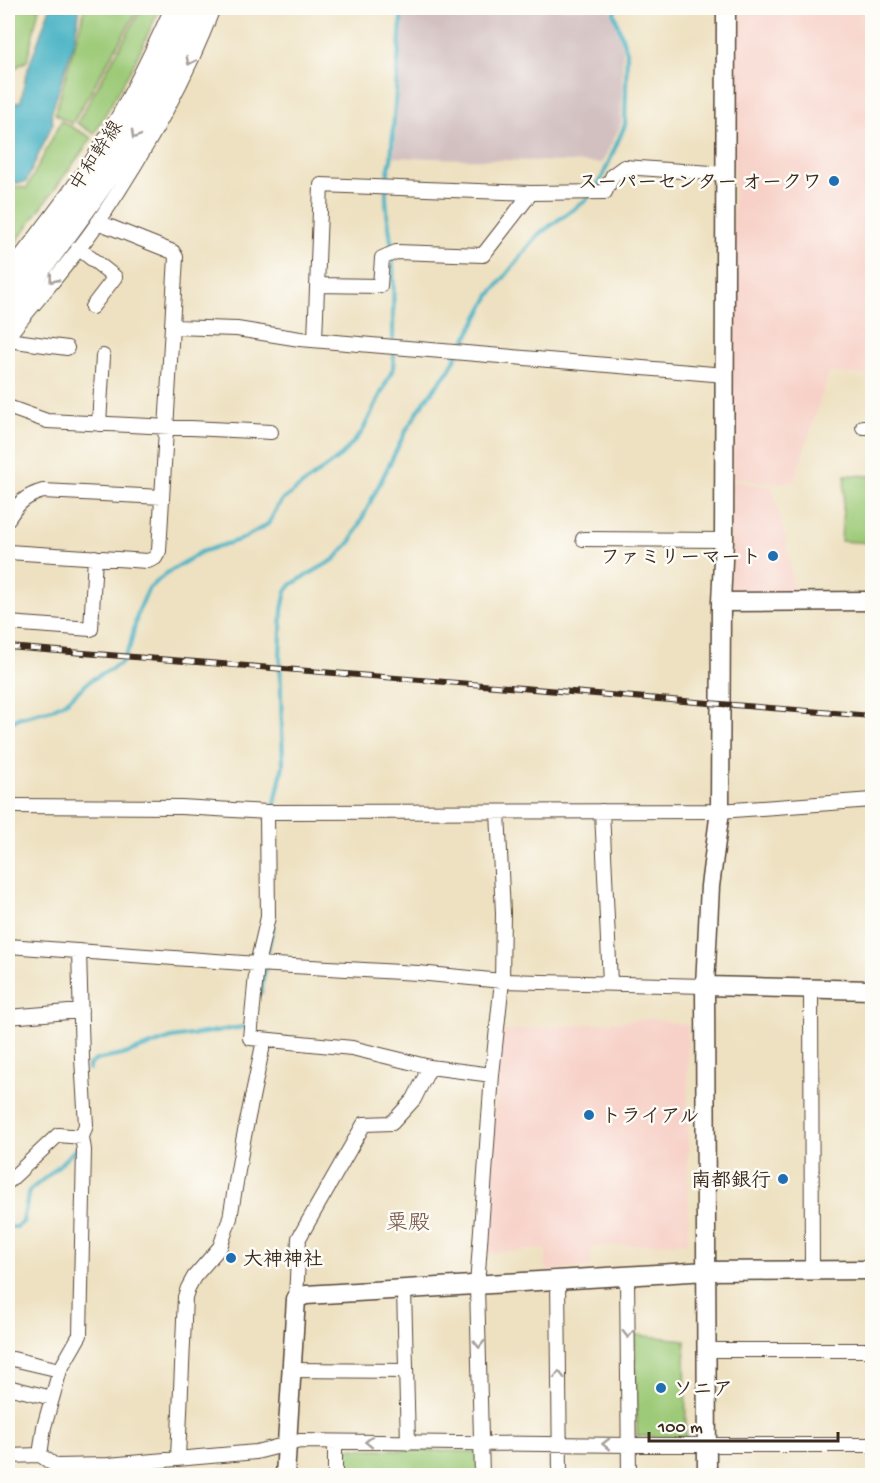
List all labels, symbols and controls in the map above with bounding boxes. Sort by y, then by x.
one-way arrow [185,55,197,66]
street label: 中和幹線 [65,116,129,197]
one-way arrow [131,129,142,139]
place label: スーパーセンター オークワ [578,173,822,196]
marker: スーパーセンター オークワ [827,174,841,188]
one-way arrow [49,272,60,283]
place label: ファミリーマート [600,548,761,571]
marker: ファミリーマート [766,549,780,563]
place label: トライアル [601,1107,699,1130]
marker: トライアル [582,1108,596,1122]
place label: 南都銀行 [691,1169,771,1194]
marker: 南都銀行 [776,1172,790,1186]
district label: 粟殿 [386,1211,430,1238]
place label: 大神神社 [243,1248,323,1273]
marker: 大神神社 [224,1251,238,1265]
one-way arrow [622,1330,634,1339]
one-way arrow [472,1340,485,1349]
one-way arrow [553,1371,565,1380]
place label: ソニア [673,1380,733,1403]
marker: ソニア [654,1381,668,1395]
scale bar [649,1405,838,1443]
text: 100 m [657,1418,703,1439]
one-way arrow [365,1436,374,1449]
one-way arrow [602,1438,611,1451]

